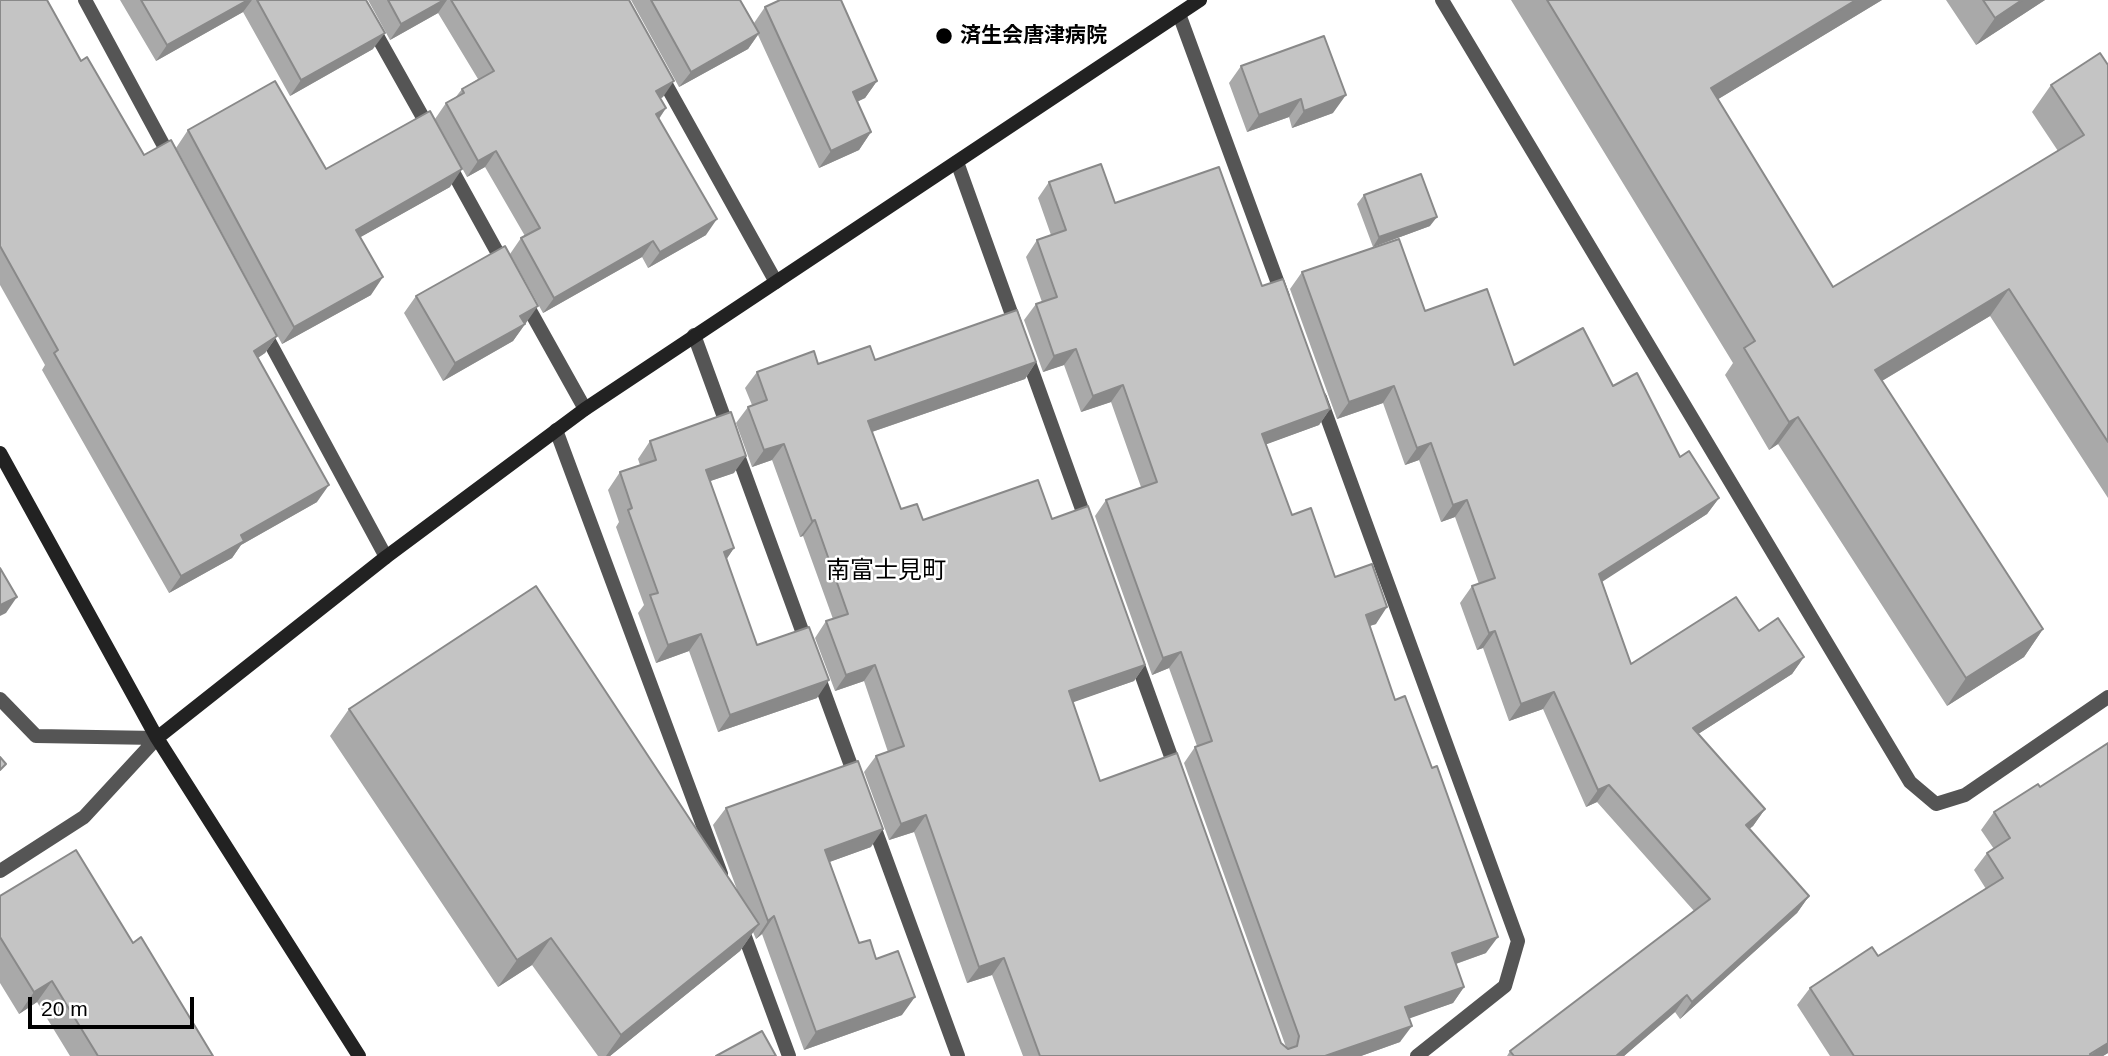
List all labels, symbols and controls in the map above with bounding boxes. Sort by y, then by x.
place label: 済生会唐津病院 [960,23,1107,49]
marker: 済生会唐津病院 [934,26,954,46]
district label: 南富士見町 [826,557,946,585]
scale bar [32,982,198,1026]
text: 20 m [41,997,88,1020]

